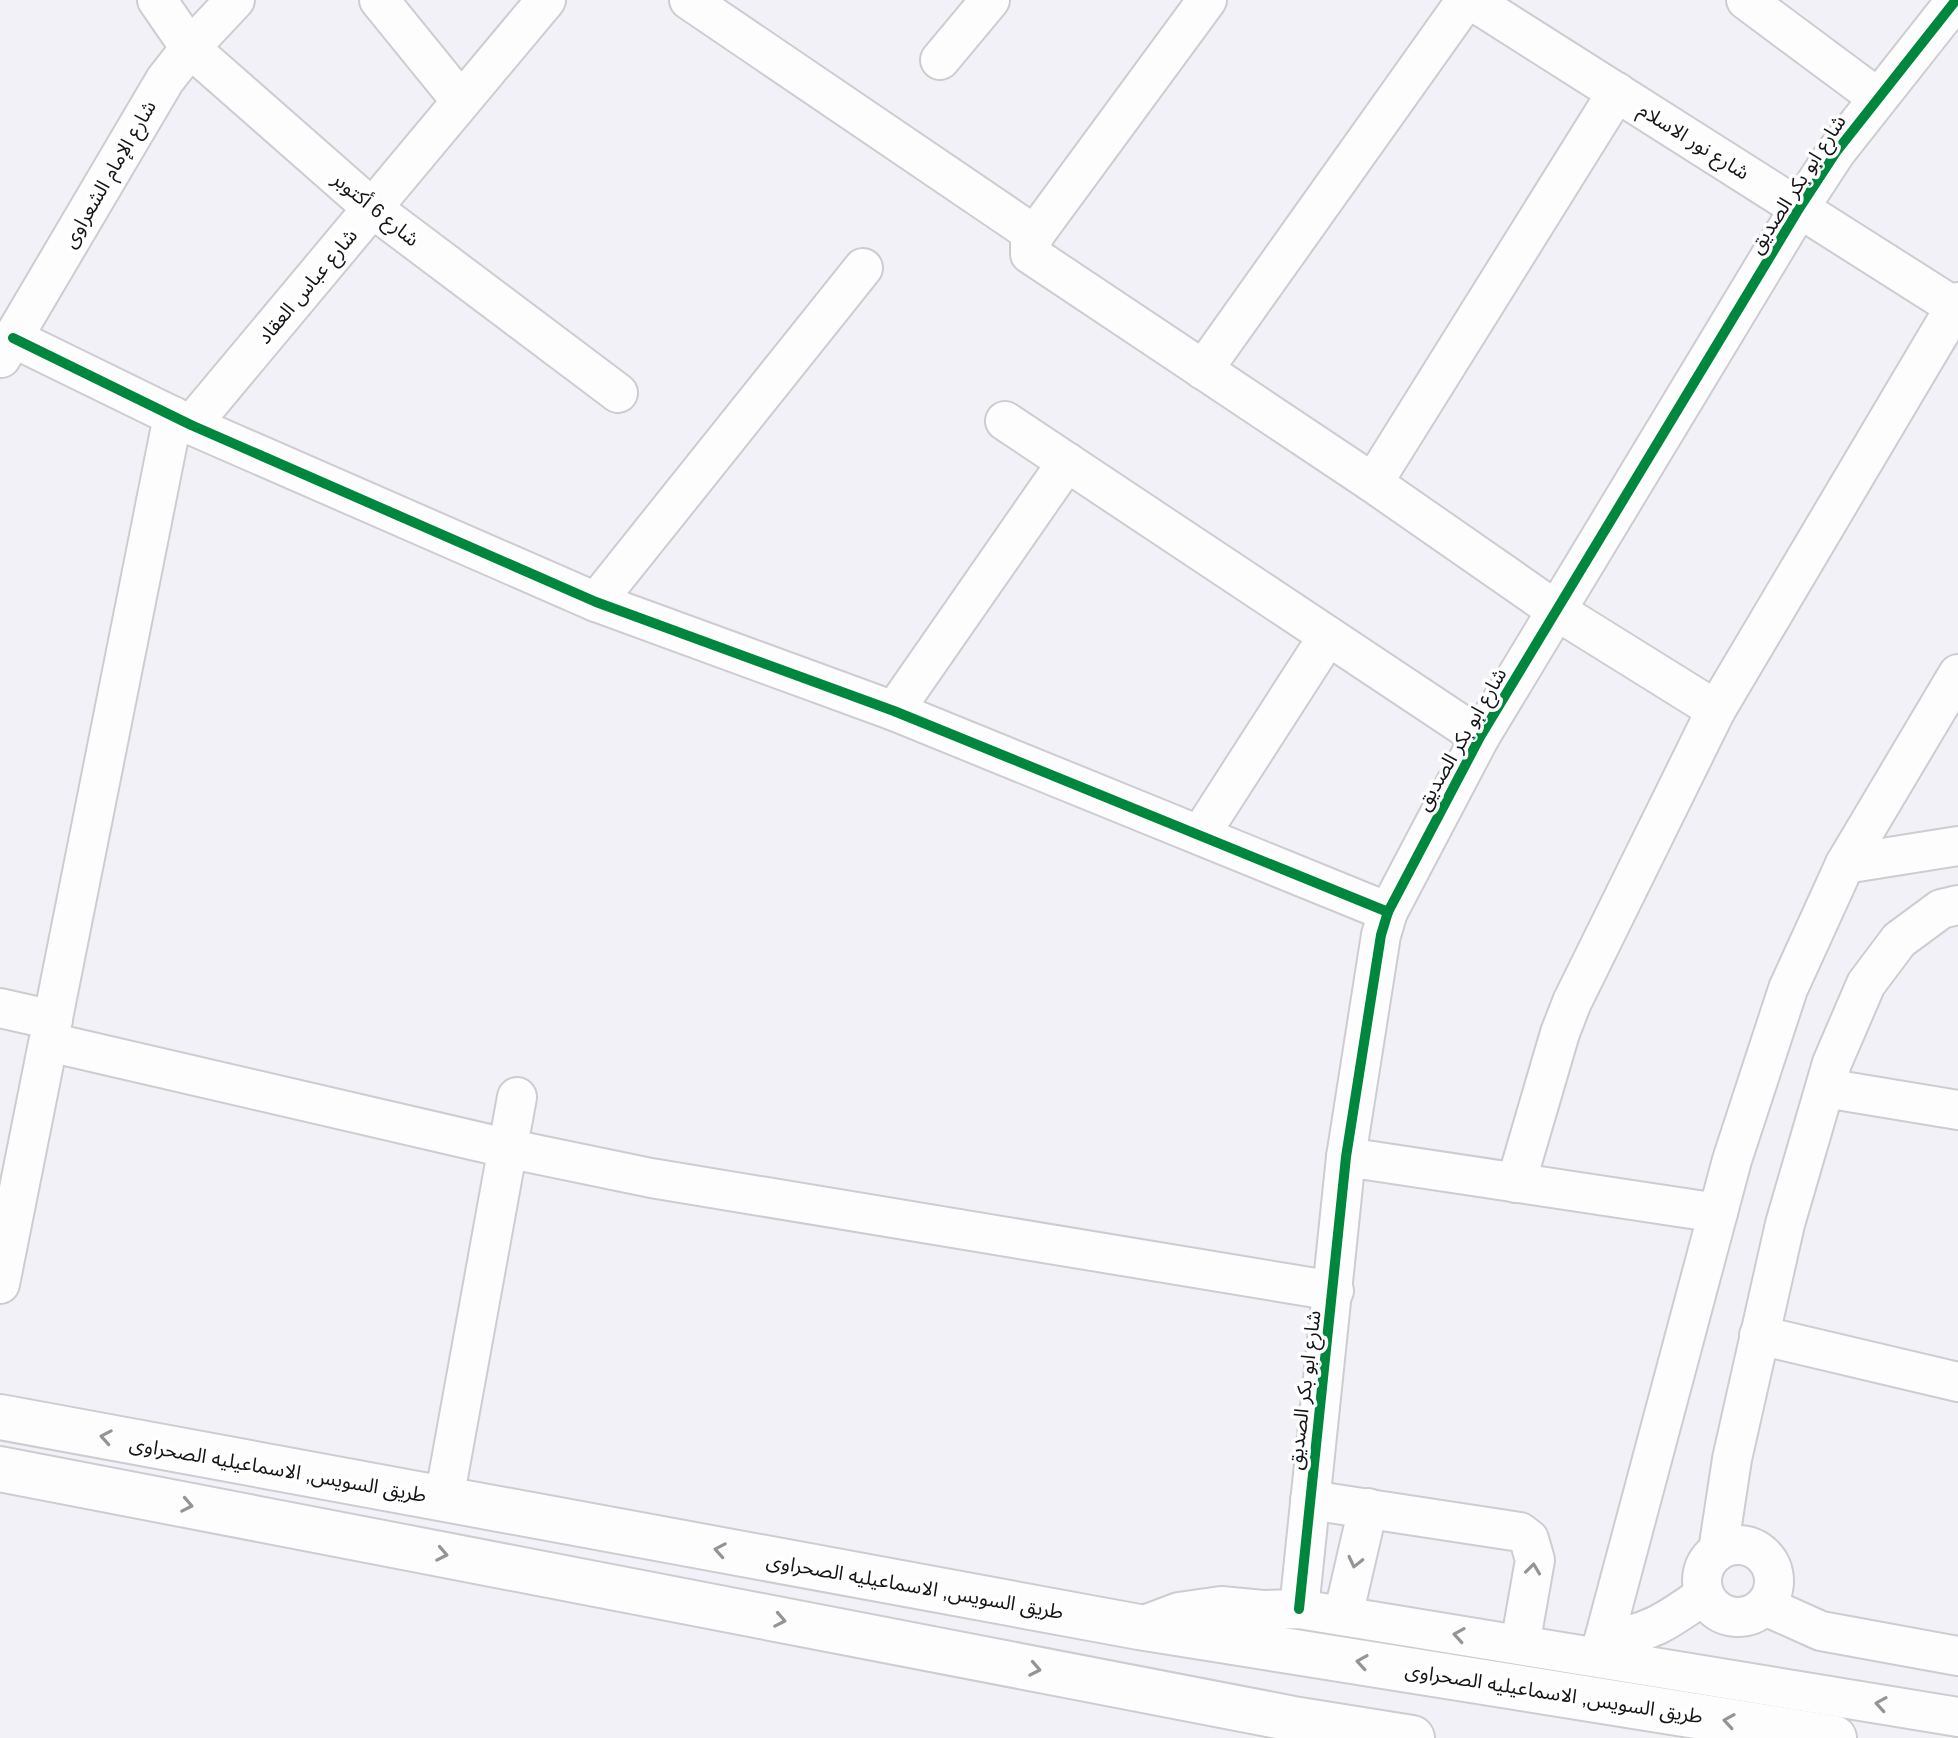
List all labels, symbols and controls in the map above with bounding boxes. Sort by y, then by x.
street label: شارع الإمام الشعراوى [58,97,164,253]
street label: شارع نور الاسلام [1633,98,1753,187]
street label: شارع ابو بكر الصديق [1744,111,1853,259]
street label: شارع 6 أكتوبر [325,167,424,253]
street label: شارع عباس العقاد [253,224,364,350]
street label: شارع ابو بكر الصديق [1411,664,1514,816]
street label: شارع ابو بكر الصديق [1283,1309,1329,1471]
one-way arrow [99,1429,113,1446]
street label: طريق السويس, الاسماعيليه الصحراوى [127,1432,428,1508]
one-way arrow [180,1496,193,1513]
one-way arrow [713,1542,726,1559]
one-way arrow [435,1545,449,1562]
street label: طريق السويس, الاسماعيليه الصحراوى [764,1549,1065,1625]
one-way arrow [1347,1555,1364,1568]
one-way arrow [1524,1562,1541,1575]
one-way arrow [773,1610,786,1627]
one-way arrow [1452,1628,1465,1645]
one-way arrow [1355,1655,1369,1672]
street label: طريق السويس, الاسماعيليه الصحراوى [1403,1659,1704,1729]
one-way arrow [1028,1660,1041,1677]
one-way arrow [1874,1696,1888,1713]
one-way arrow [1722,1713,1736,1730]

